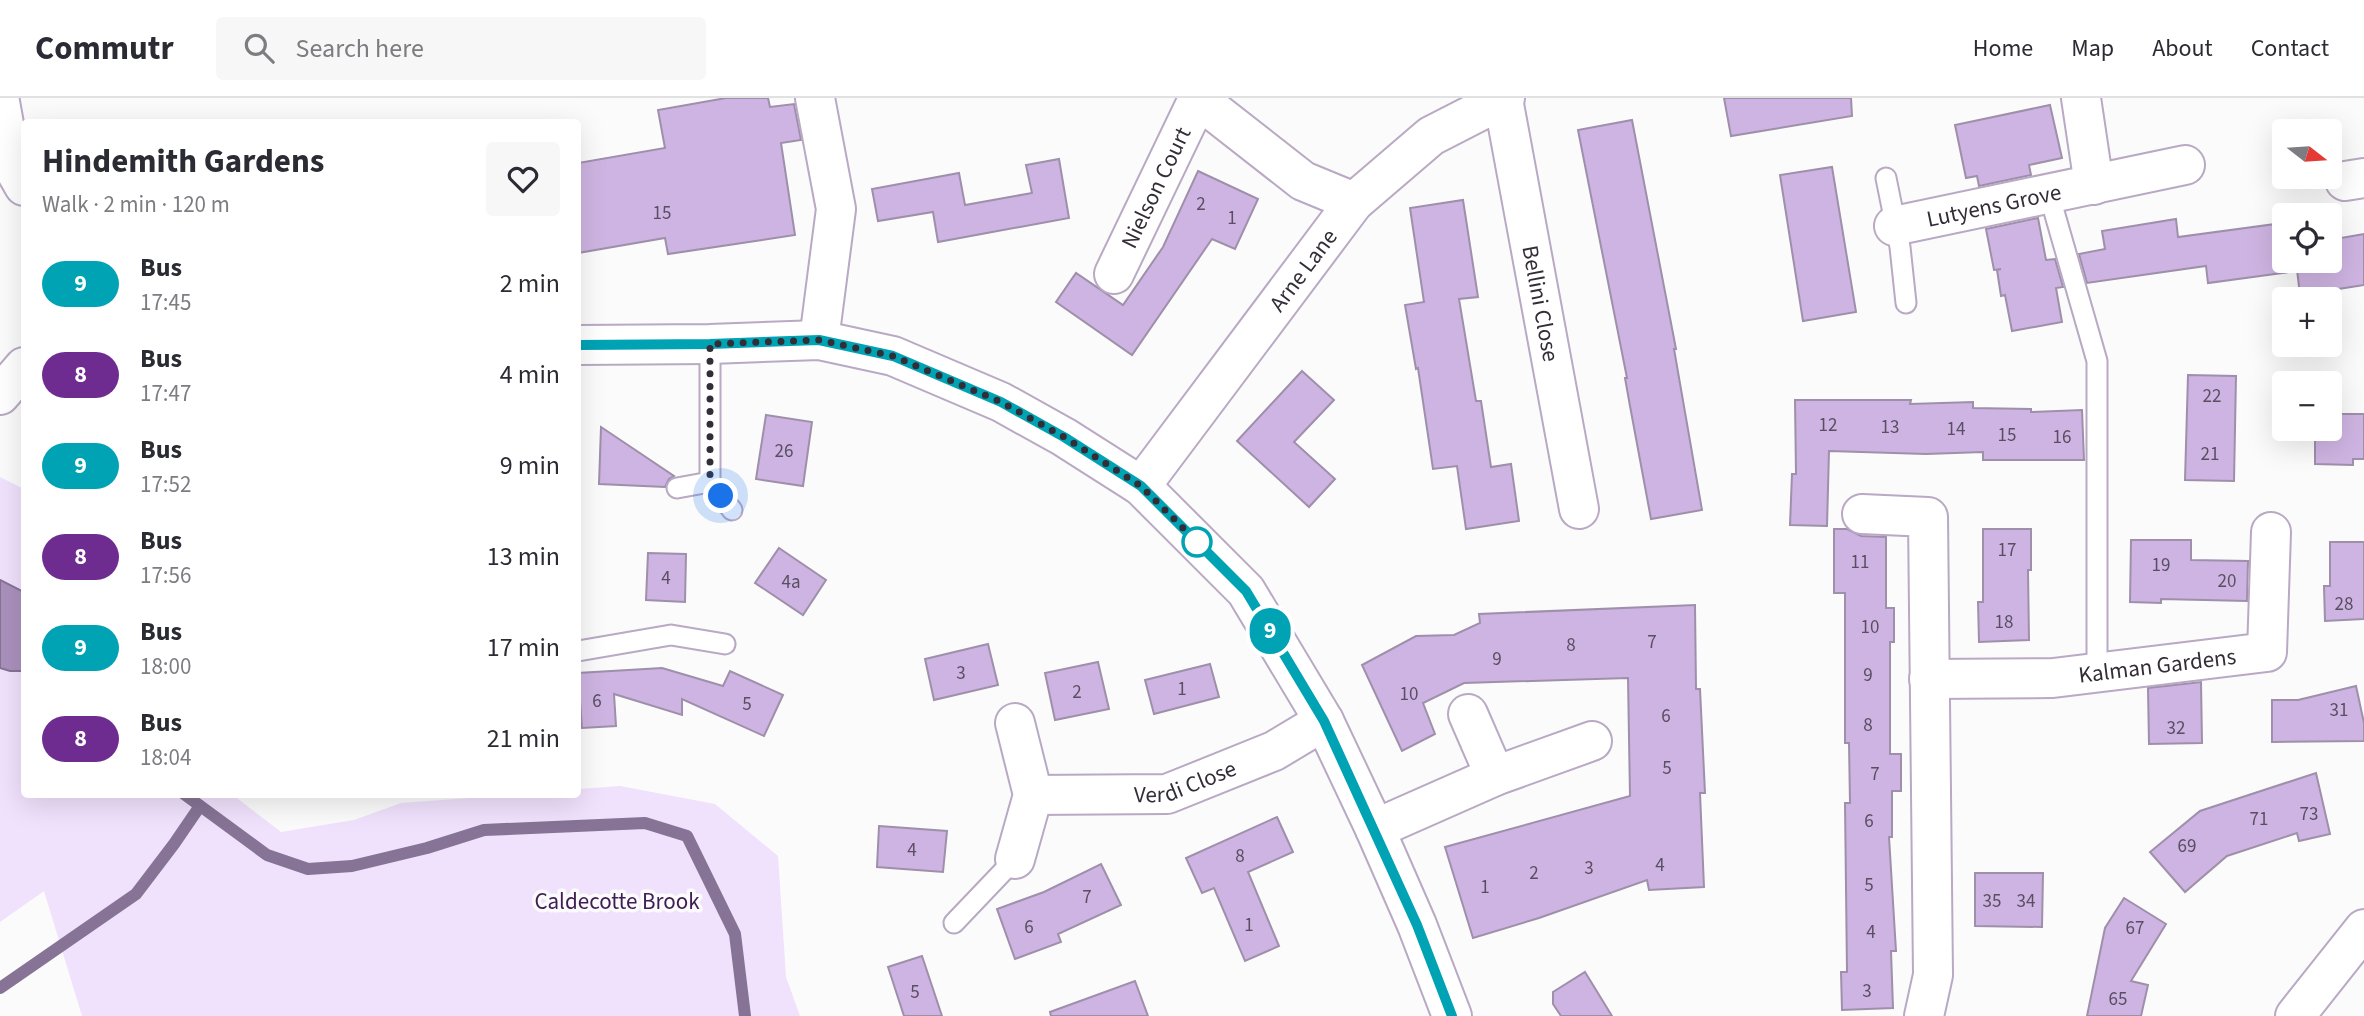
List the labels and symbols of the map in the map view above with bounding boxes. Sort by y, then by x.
north arrow [2272,119,2342,189]
street label: Nielson Court [1113,121,1199,254]
street label: Lutyens Grove [1924,175,2064,236]
house number: 2 [1196,191,1206,218]
house number: 15 [653,200,671,227]
house number: 1 [1227,205,1237,232]
street label: Arne Lane [1261,222,1345,319]
street label: Bellini Close [1513,243,1567,365]
house number: 22 [2203,383,2221,410]
house number: 12 [1819,412,1837,439]
house number: 13 [1881,414,1899,441]
house number: 14 [1947,416,1965,443]
house number: 15 [1998,422,2016,449]
house number: 16 [2053,424,2071,451]
house number: 26 [775,438,793,465]
house number: 21 [2201,441,2219,468]
your location [703,478,738,513]
unlabelled marker [1182,527,1212,557]
house number: 17 [1998,537,2016,564]
house number: 11 [1851,549,1869,576]
house number: 19 [2152,552,2170,579]
house number: 4 [661,565,671,592]
house number: 20 [2218,568,2236,595]
house number: 4a [781,569,801,596]
house number: 28 [2335,591,2353,618]
line badge: 9 [1247,608,1293,654]
house number: 18 [1995,609,2013,636]
house number: 10 [1861,614,1879,641]
house number: 7 [1647,629,1657,656]
house number: 8 [1566,632,1576,659]
street label: Kalman Gardens [2077,640,2238,692]
house number: 9 [1492,646,1502,673]
house number: 3 [956,660,966,687]
house number: 9 [1863,662,1873,689]
house number: 1 [1177,676,1187,703]
house number: 2 [1072,679,1082,706]
house number: 10 [1400,681,1418,708]
house number: 6 [592,688,602,715]
house number: 5 [742,691,752,718]
house number: 31 [2330,697,2348,724]
house number: 6 [1661,703,1671,730]
house number: 8 [1863,712,1873,739]
house number: 32 [2167,715,2185,742]
street label: Verdi Close [1134,752,1241,811]
house number: 5 [1662,755,1672,782]
house number: 7 [1870,761,1880,788]
house number: 73 [2300,801,2318,828]
house number: 71 [2250,806,2268,833]
house number: 6 [1864,808,1874,835]
house number: 69 [2178,833,2196,860]
house number: 4 [907,837,917,864]
house number: 8 [1235,843,1245,870]
house number: 4 [1655,852,1665,879]
house number: 3 [1584,855,1594,882]
house number: 2 [1529,860,1539,887]
house number: 5 [1864,872,1874,899]
house number: 1 [1480,874,1490,901]
house number: 7 [1082,884,1092,911]
park label: Caldecotte Brook [534,885,700,918]
house number: 35 [1983,888,2001,915]
house number: 34 [2017,888,2035,915]
house number: 1 [1244,912,1254,939]
house number: 6 [1024,914,1034,941]
house number: 67 [2126,915,2144,942]
house number: 4 [1866,919,1876,946]
house number: 3 [1862,978,1872,1005]
house number: 5 [910,979,920,1006]
house number: 65 [2109,986,2127,1013]

